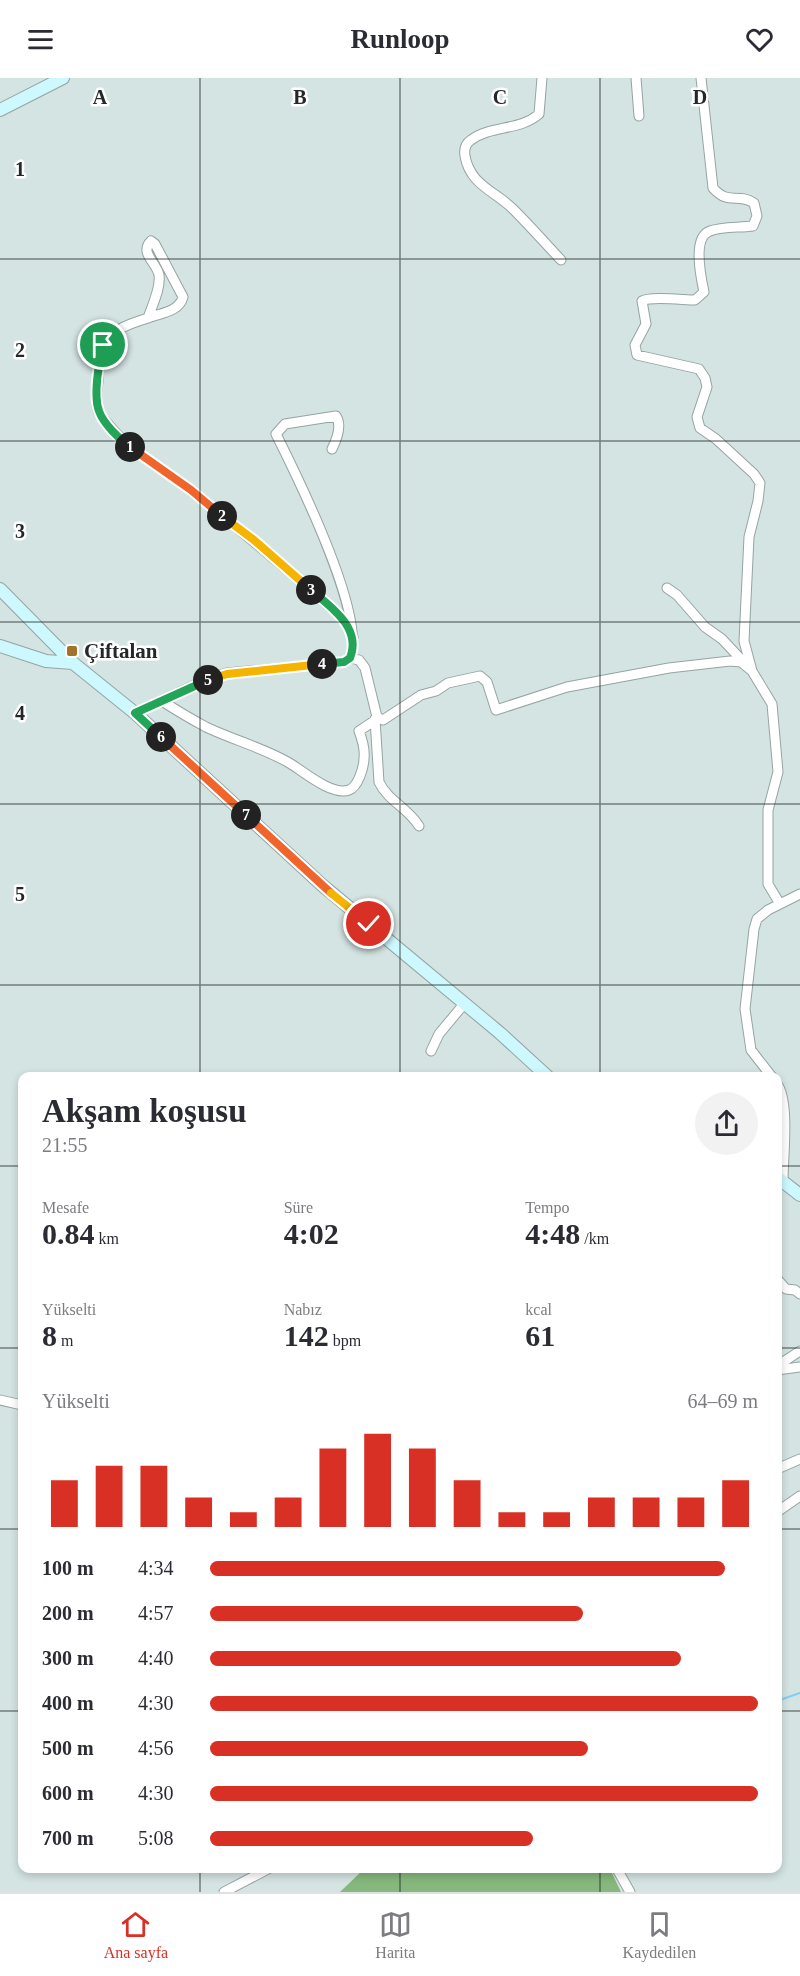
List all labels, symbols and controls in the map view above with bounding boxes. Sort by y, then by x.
icon: menu [24,23,57,56]
icon: heart [743,23,776,56]
text: Runloop [350,24,450,54]
text: A [93,86,108,108]
text: B [293,86,307,108]
text: C [493,86,507,108]
text: D [693,86,707,108]
text: 1 [15,158,25,180]
pin [77,319,128,370]
icon: arrive [86,328,119,361]
text: 2 [15,339,25,361]
pin: 1 [115,432,145,462]
text: 1 [126,438,134,455]
pin: 2 [207,501,237,531]
text: 2 [218,507,226,524]
text: 3 [15,520,25,542]
pin: 3 [296,575,326,605]
text: 3 [307,581,315,598]
place label: Çiftalan [84,639,158,663]
marker: Çiftalan [65,644,79,658]
pin: 4 [307,649,337,679]
text: 4 [318,655,326,672]
pin: 5 [193,665,223,695]
text: 5 [204,671,212,688]
text: 4 [15,702,25,724]
pin: 6 [146,722,176,752]
text: 6 [157,728,165,745]
pin: 7 [231,800,261,830]
text: 7 [242,806,250,823]
text: 5 [15,883,25,905]
pin [343,898,394,949]
icon: check [352,907,385,940]
button: share [695,1092,758,1155]
text: Akşam koşusu [42,1093,247,1129]
text: 21:55 [42,1134,88,1156]
text: Mesafe [42,1199,89,1216]
text: Süre [284,1199,313,1216]
text: Tempo [525,1199,570,1216]
text: 0.84 [42,1217,95,1250]
text: 4:02 [284,1217,339,1250]
text: 4:48 [525,1217,580,1250]
text: km [95,1230,119,1247]
text: /km [580,1230,609,1247]
text: Yükselti [42,1301,96,1318]
text: Nabız [284,1301,322,1318]
text: kcal [525,1301,552,1318]
text: 8 [42,1319,57,1352]
text: 142 [284,1319,329,1352]
text: 61 [525,1319,555,1352]
text: m [57,1332,73,1349]
text: bpm [329,1332,361,1349]
text: Yükselti [42,1390,110,1412]
text: 64–69 m [687,1390,758,1412]
text: 100 m [42,1557,94,1579]
text: 4:34 [138,1557,174,1579]
text: 200 m [42,1602,94,1624]
text: 4:57 [138,1602,174,1624]
text: 300 m [42,1647,94,1669]
text: 4:40 [138,1647,174,1669]
text: 400 m [42,1692,94,1714]
text: 4:30 [138,1692,174,1714]
text: 500 m [42,1737,94,1759]
text: 4:56 [138,1737,174,1759]
text: 600 m [42,1782,94,1804]
text: 4:30 [138,1782,174,1804]
text: 700 m [42,1827,94,1849]
text: 5:08 [138,1827,174,1849]
tab: Ana sayfa [104,1908,168,1962]
tab: Harita [375,1908,415,1962]
tab: Kaydedilen [623,1908,696,1962]

